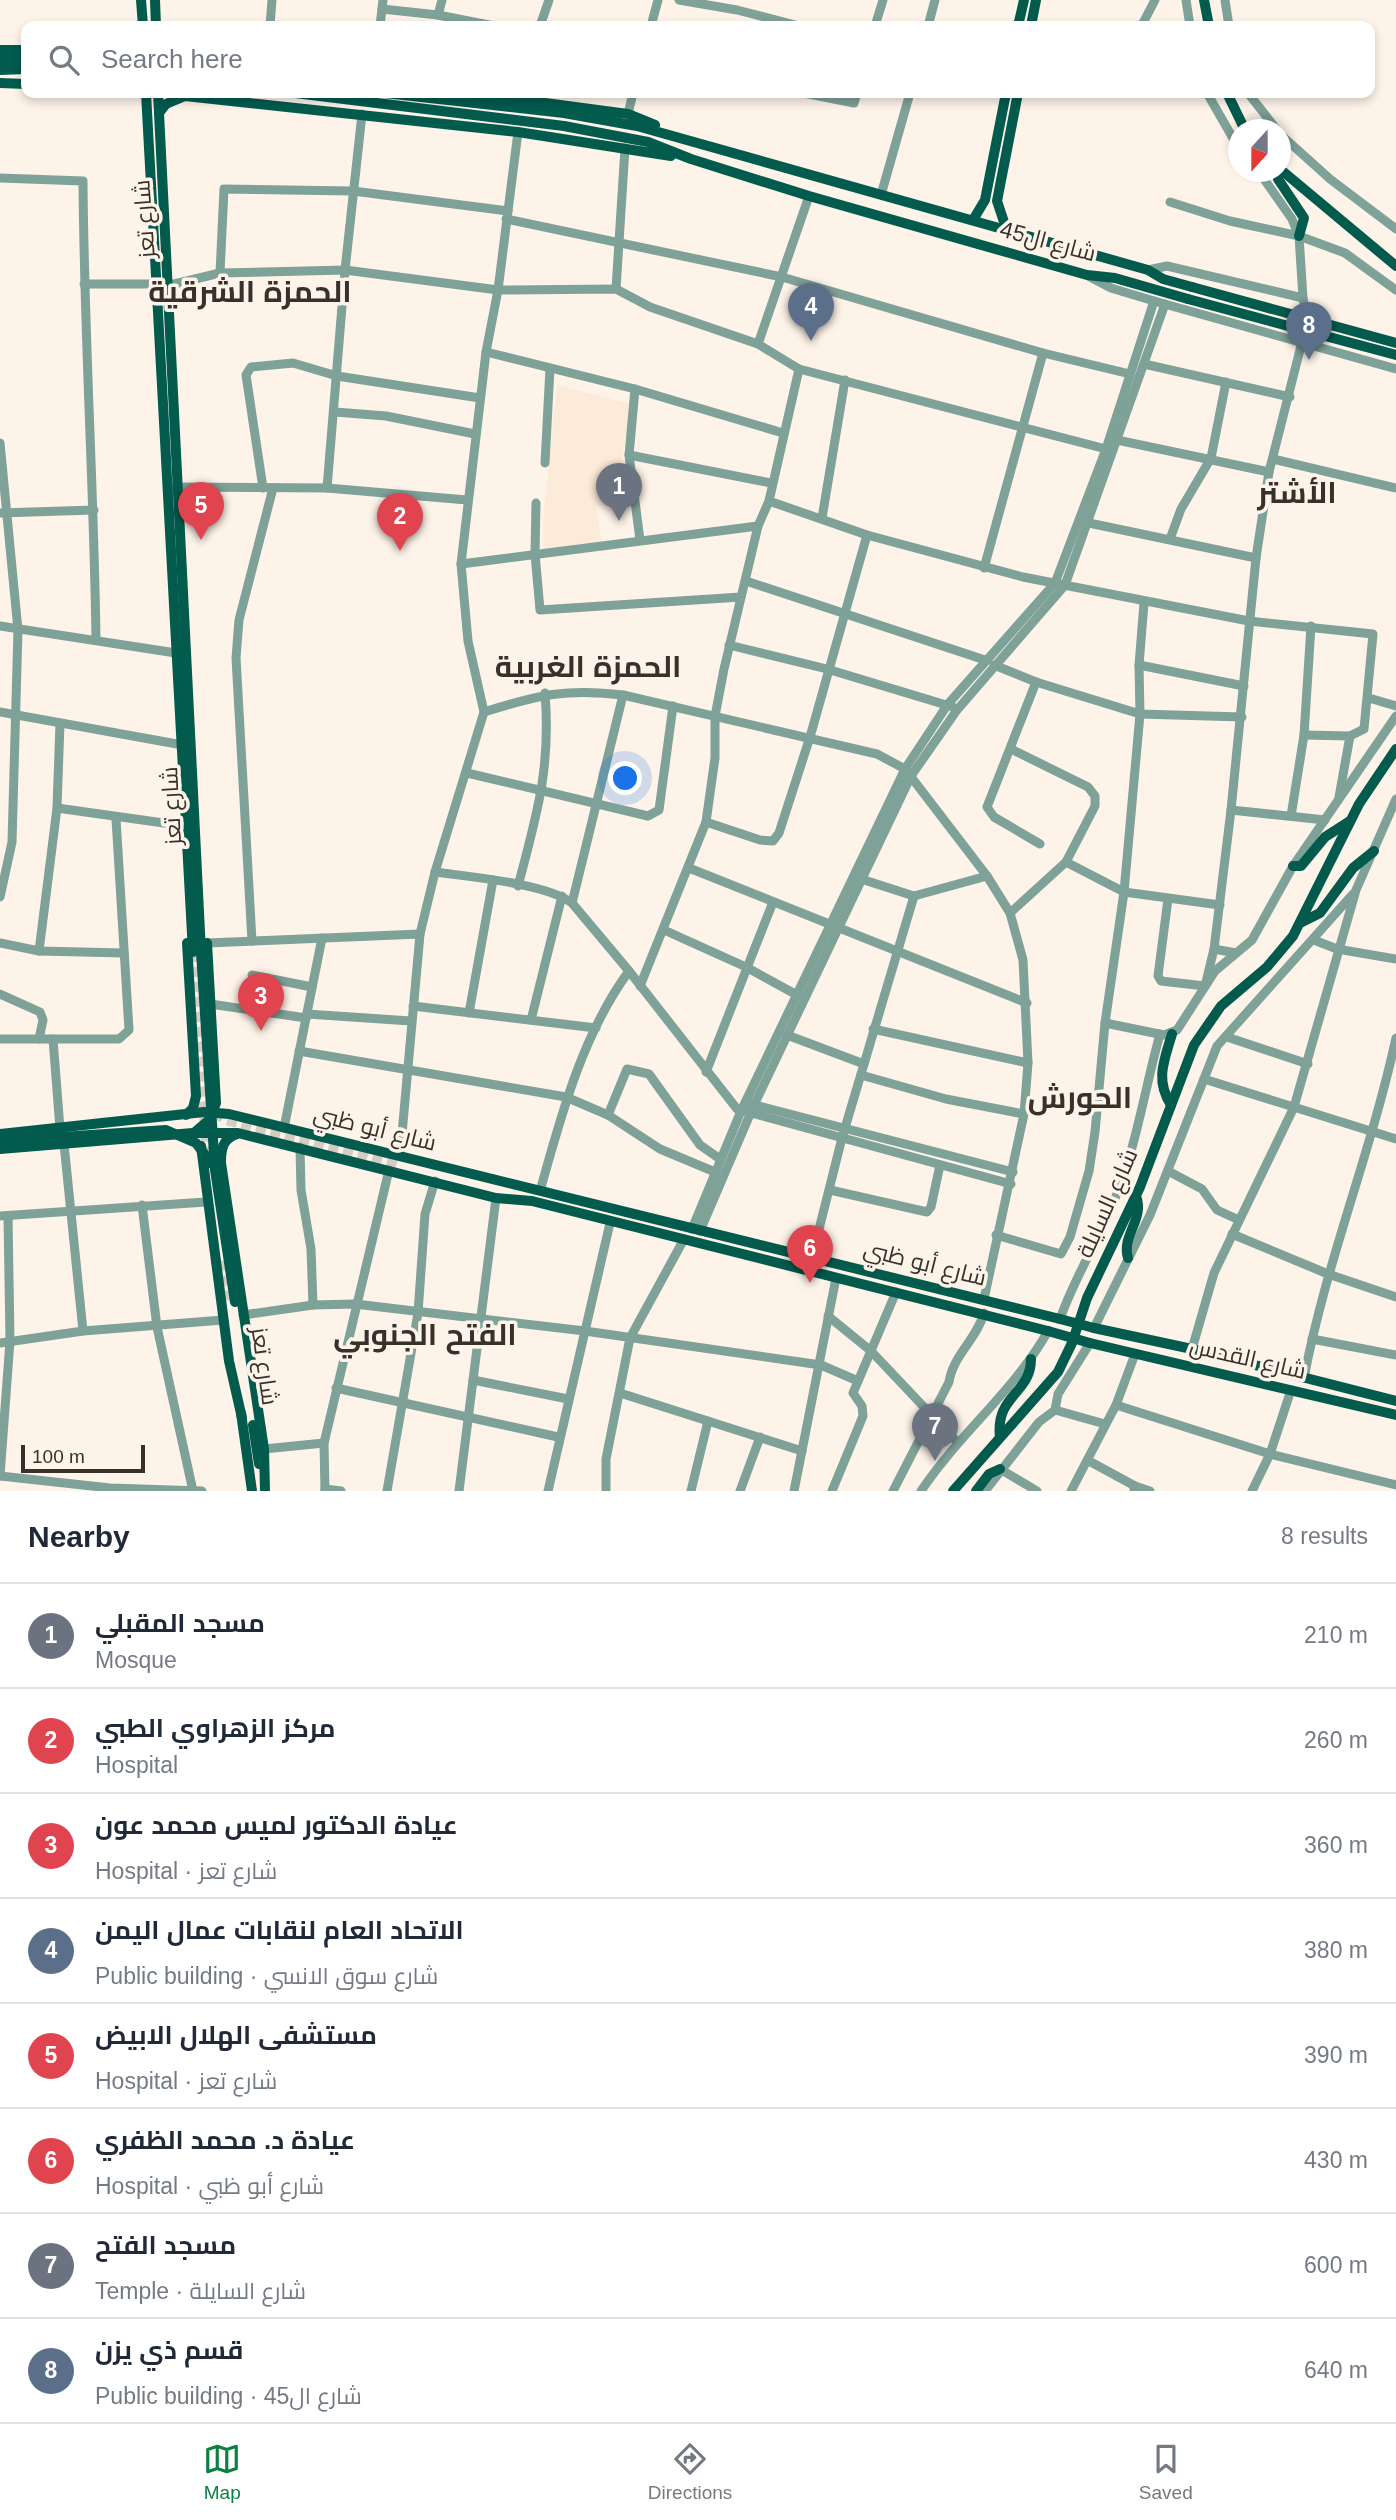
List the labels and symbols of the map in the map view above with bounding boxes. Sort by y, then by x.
north arrow [1228,119,1291,182]
street label: شارع تعز [128,179,163,261]
street label: شارع ال45 [997,216,1099,269]
district label: الحمزة الشرقية [148,275,352,310]
pin: 4 [788,283,834,341]
pin: 8 [1286,302,1332,360]
pin: 1 [596,463,642,521]
district label: الأشتر [1256,476,1337,511]
pin: 5 [178,482,224,540]
pin: 2 [377,493,423,551]
district label: الحمزة الغربية [495,650,681,685]
your location [608,761,642,795]
street label: شارع تعز [156,766,189,848]
pin: 3 [238,973,284,1031]
district label: الحورش [1028,1081,1132,1116]
street label: شارع أبو ظبي [310,1098,440,1161]
street label: شارع السايلة [1071,1144,1145,1263]
pin: 6 [787,1225,833,1283]
street label: شارع أبو ظبي [860,1233,990,1296]
district label: الفتح الجنوبي [333,1318,517,1359]
street label: شارع تعز [243,1323,283,1407]
street label: شارع القدس [1187,1332,1309,1387]
pin: 7 [912,1403,958,1461]
scale bar [21,1442,145,1474]

